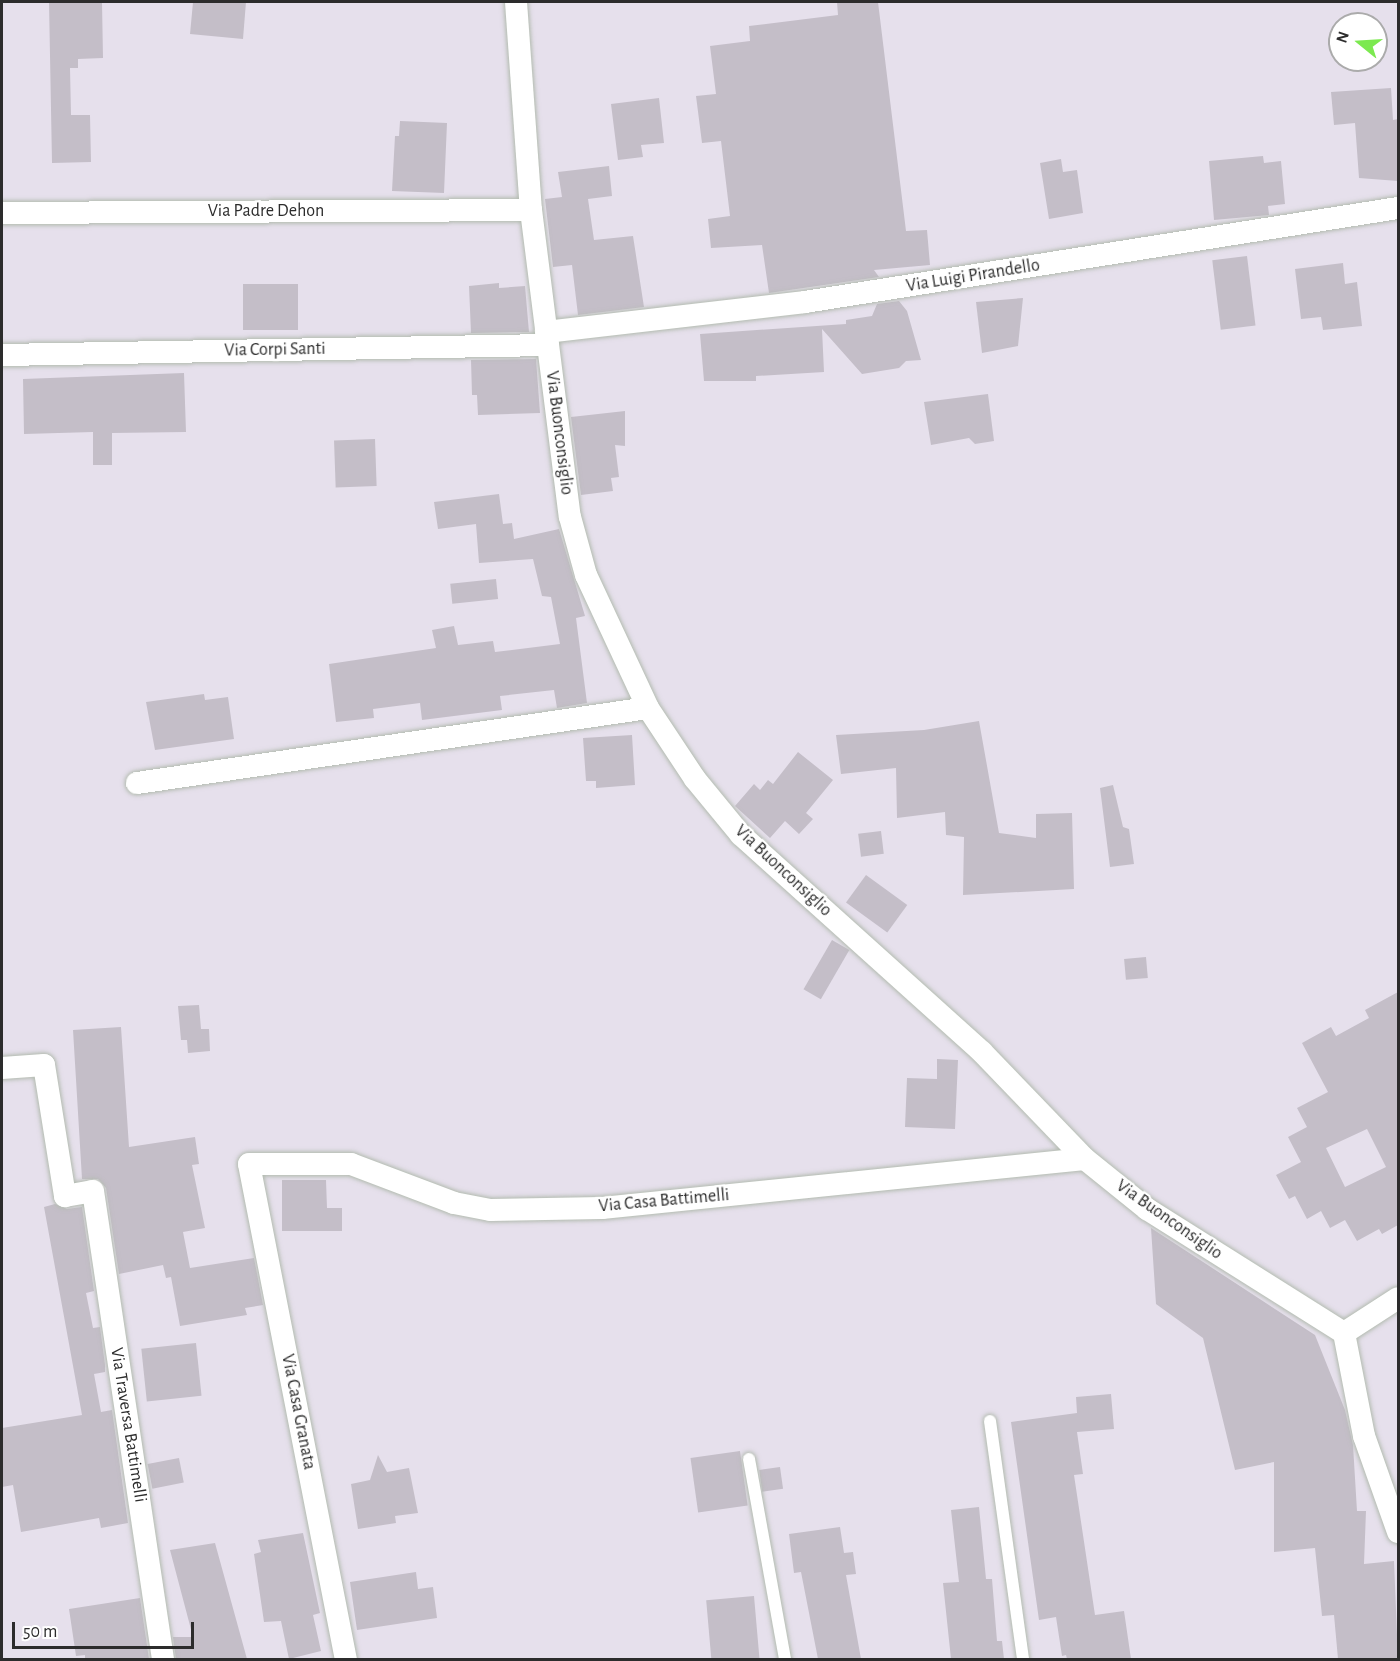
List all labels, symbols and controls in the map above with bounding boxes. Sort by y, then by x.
north arrow [1328,12,1388,72]
text: N [1333,29,1352,45]
street label: Via Padre Dehon [208,200,324,222]
street label: Via Luigi Pirandello [905,255,1041,297]
street label: Via Corpi Santi [224,338,326,362]
street label: Via Buonconsiglio [541,370,577,496]
street label: Via Buonconsiglio [730,821,836,921]
street label: Via Buonconsiglio [1112,1175,1226,1265]
street label: Via Casa Battimelli [598,1185,730,1217]
street label: Via Traversa Battimelli [105,1346,151,1504]
street label: Via Casa Granata [276,1352,320,1472]
scale bar [15,1610,196,1648]
text: 50 m [23,1623,57,1641]

